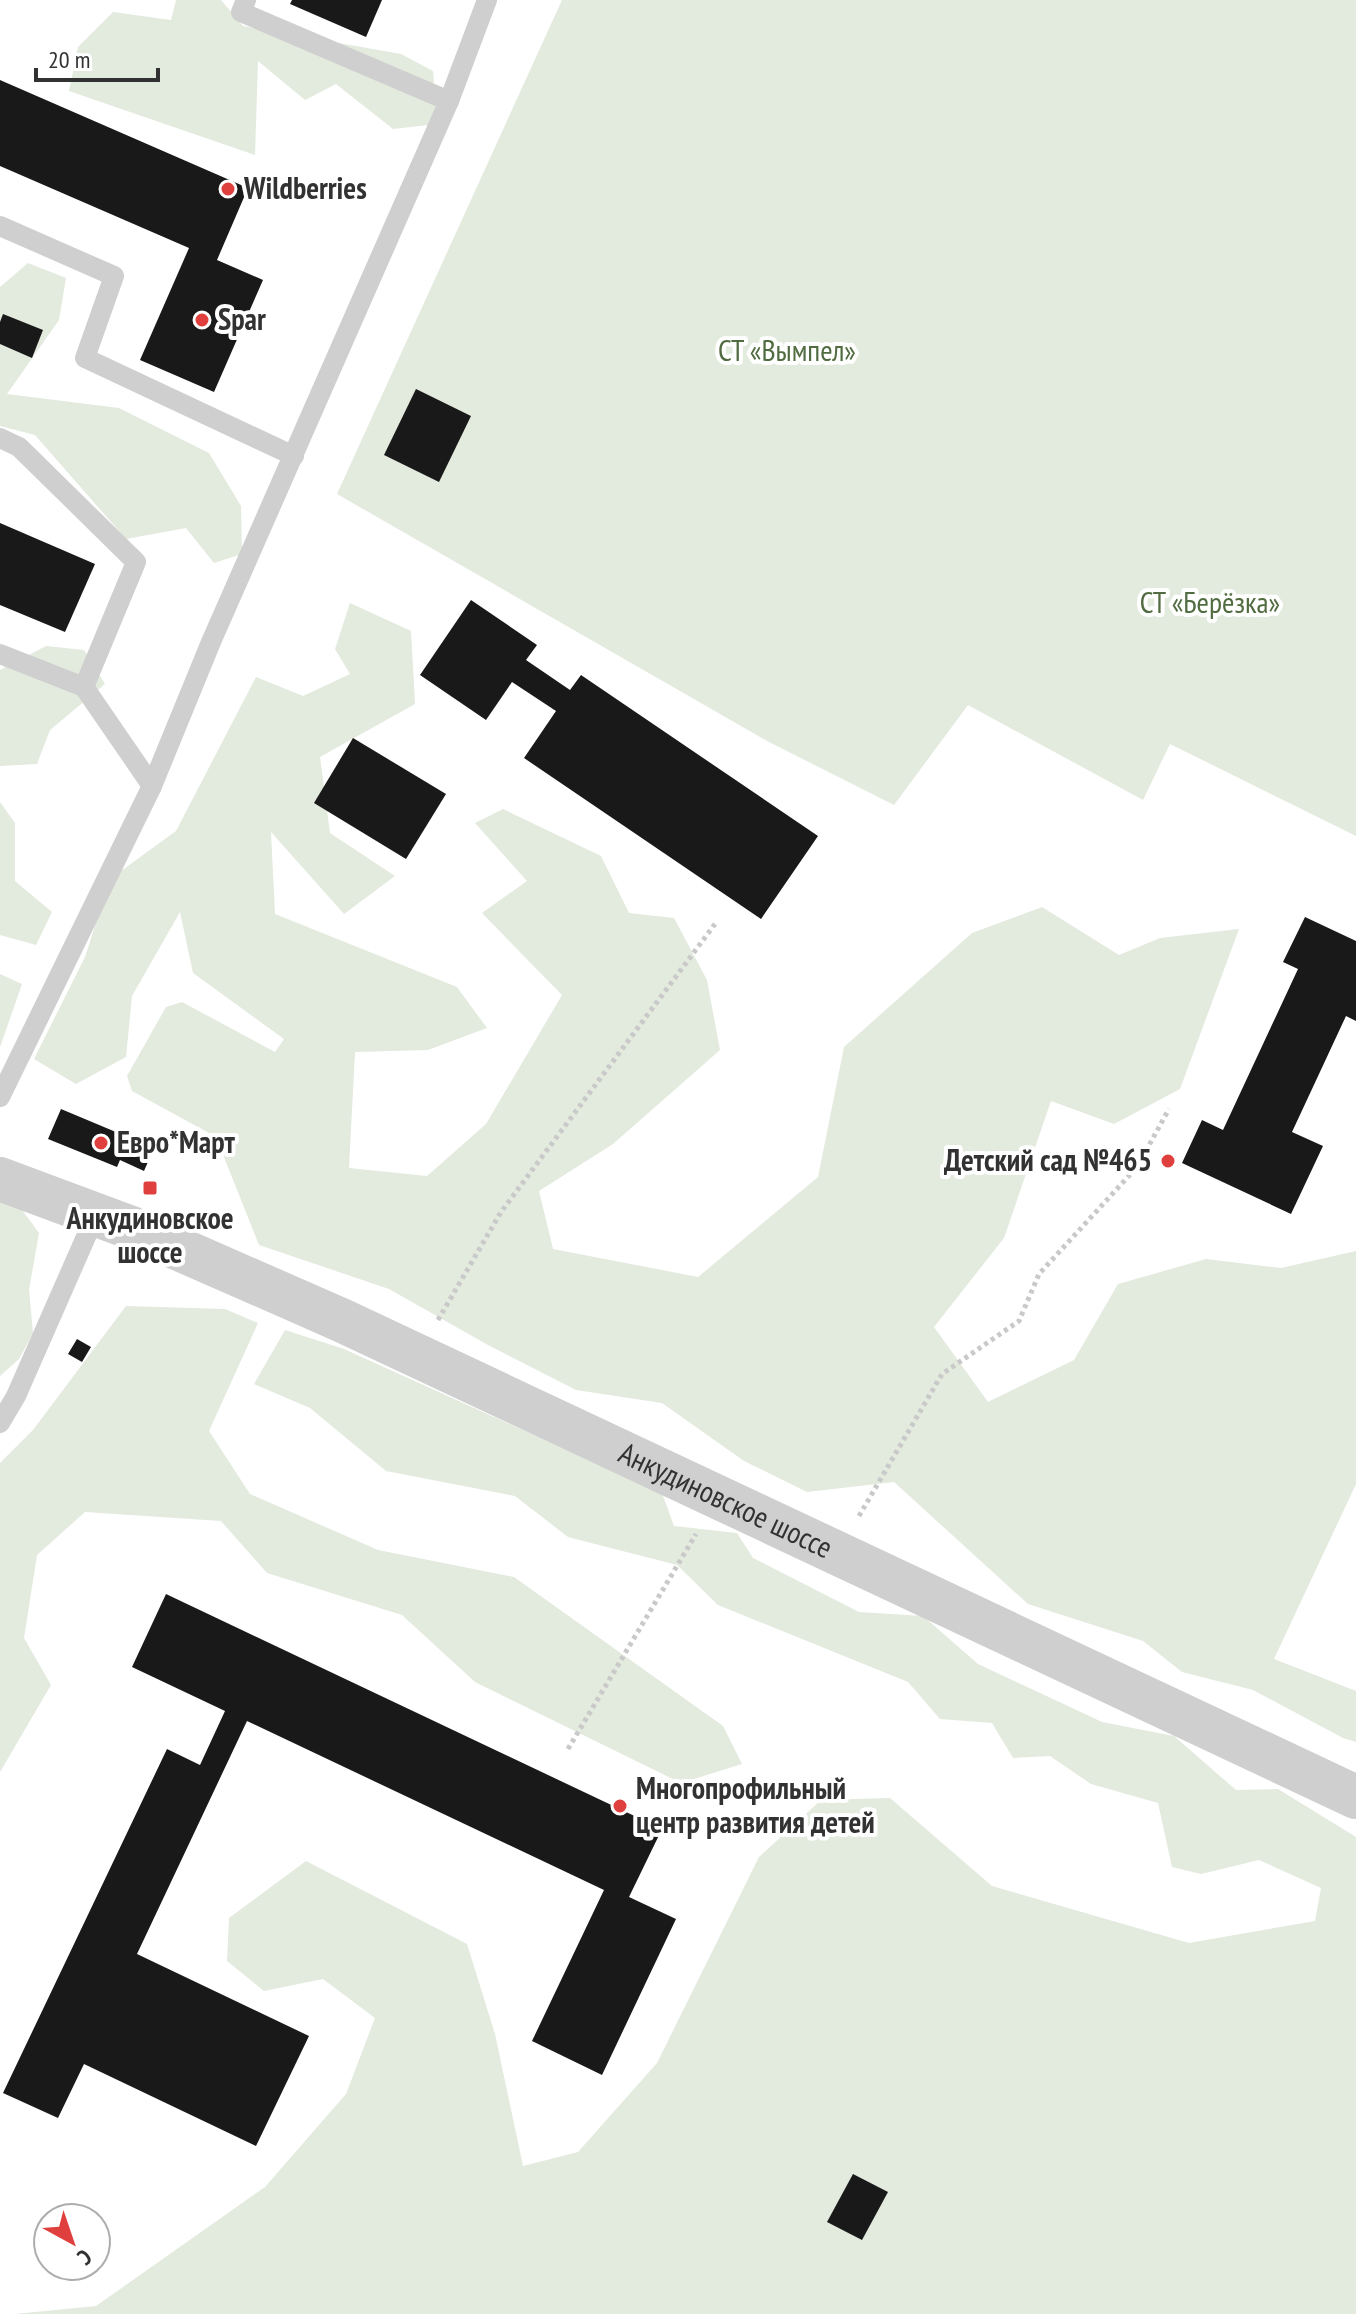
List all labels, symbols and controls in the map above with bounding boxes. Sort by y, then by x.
scale bar [36,32,158,82]
text: 20 m [48,44,90,75]
place label: Wildberries [243,168,367,207]
marker: Wildberries [219,180,237,198]
place label: Spar [218,299,266,338]
marker: Spar [193,311,211,329]
park label: СТ «Вымпел» [718,330,856,369]
park label: СТ «Берёзка» [1140,582,1280,621]
place label: Евро*Март [117,1122,235,1161]
marker: Евро*Март [92,1134,110,1152]
place label: Детский сад №465 [944,1140,1152,1179]
marker: Детский сад №465 [1159,1152,1177,1170]
marker: Анкудиновское шоссе [141,1179,159,1197]
place label: Анкудиновское шоссе [65,1198,234,1271]
street label: Анкудиновское шоссе [613,1432,839,1566]
place label: Многопрофильный центр развития детей [636,1768,875,1841]
marker: Многопрофильный центр развития детей [611,1797,629,1815]
north arrow [32,2202,112,2282]
text: С [72,2243,98,2271]

